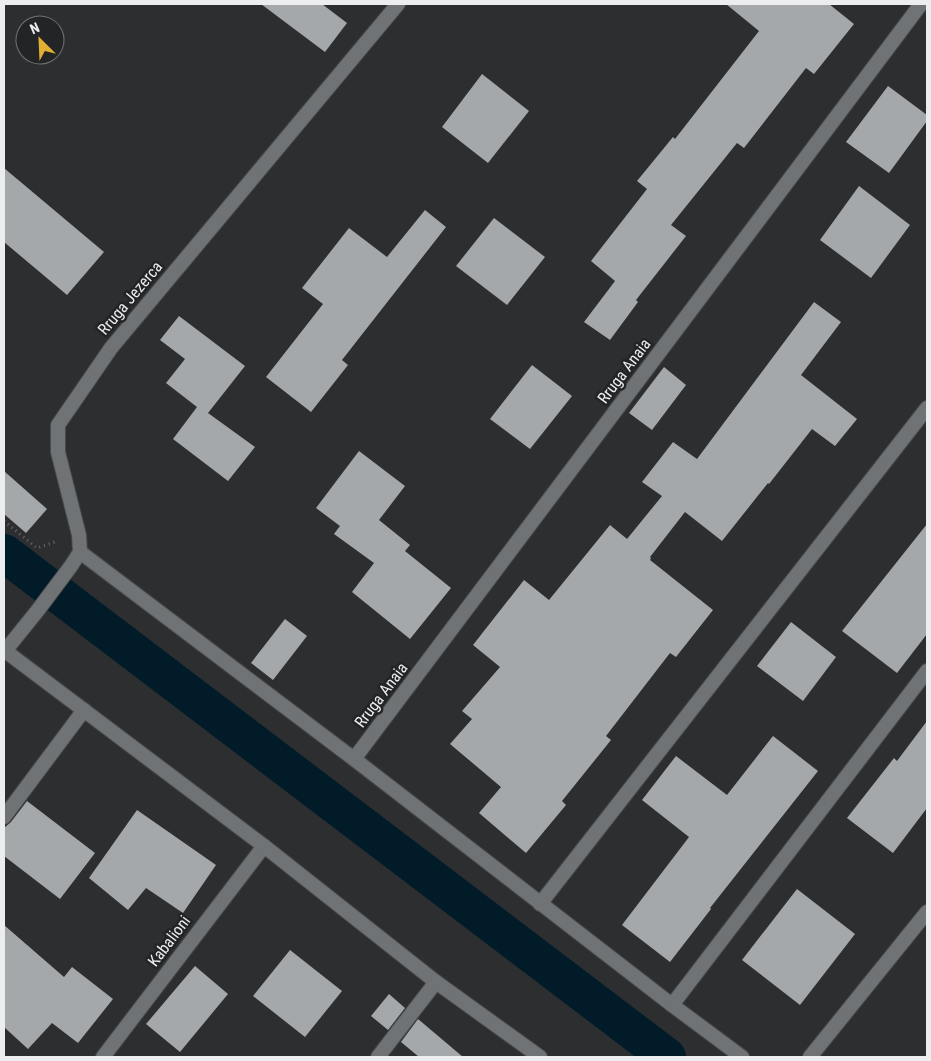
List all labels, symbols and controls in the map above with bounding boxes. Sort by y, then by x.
north arrow [15,15,65,65]
text: N [28,19,42,37]
street label: Rruga Jezerca [94,258,166,338]
street label: Rruga Anaia [593,335,655,407]
street label: Rruga Anaia [350,659,412,731]
street label: Kabalioni [144,912,194,970]

